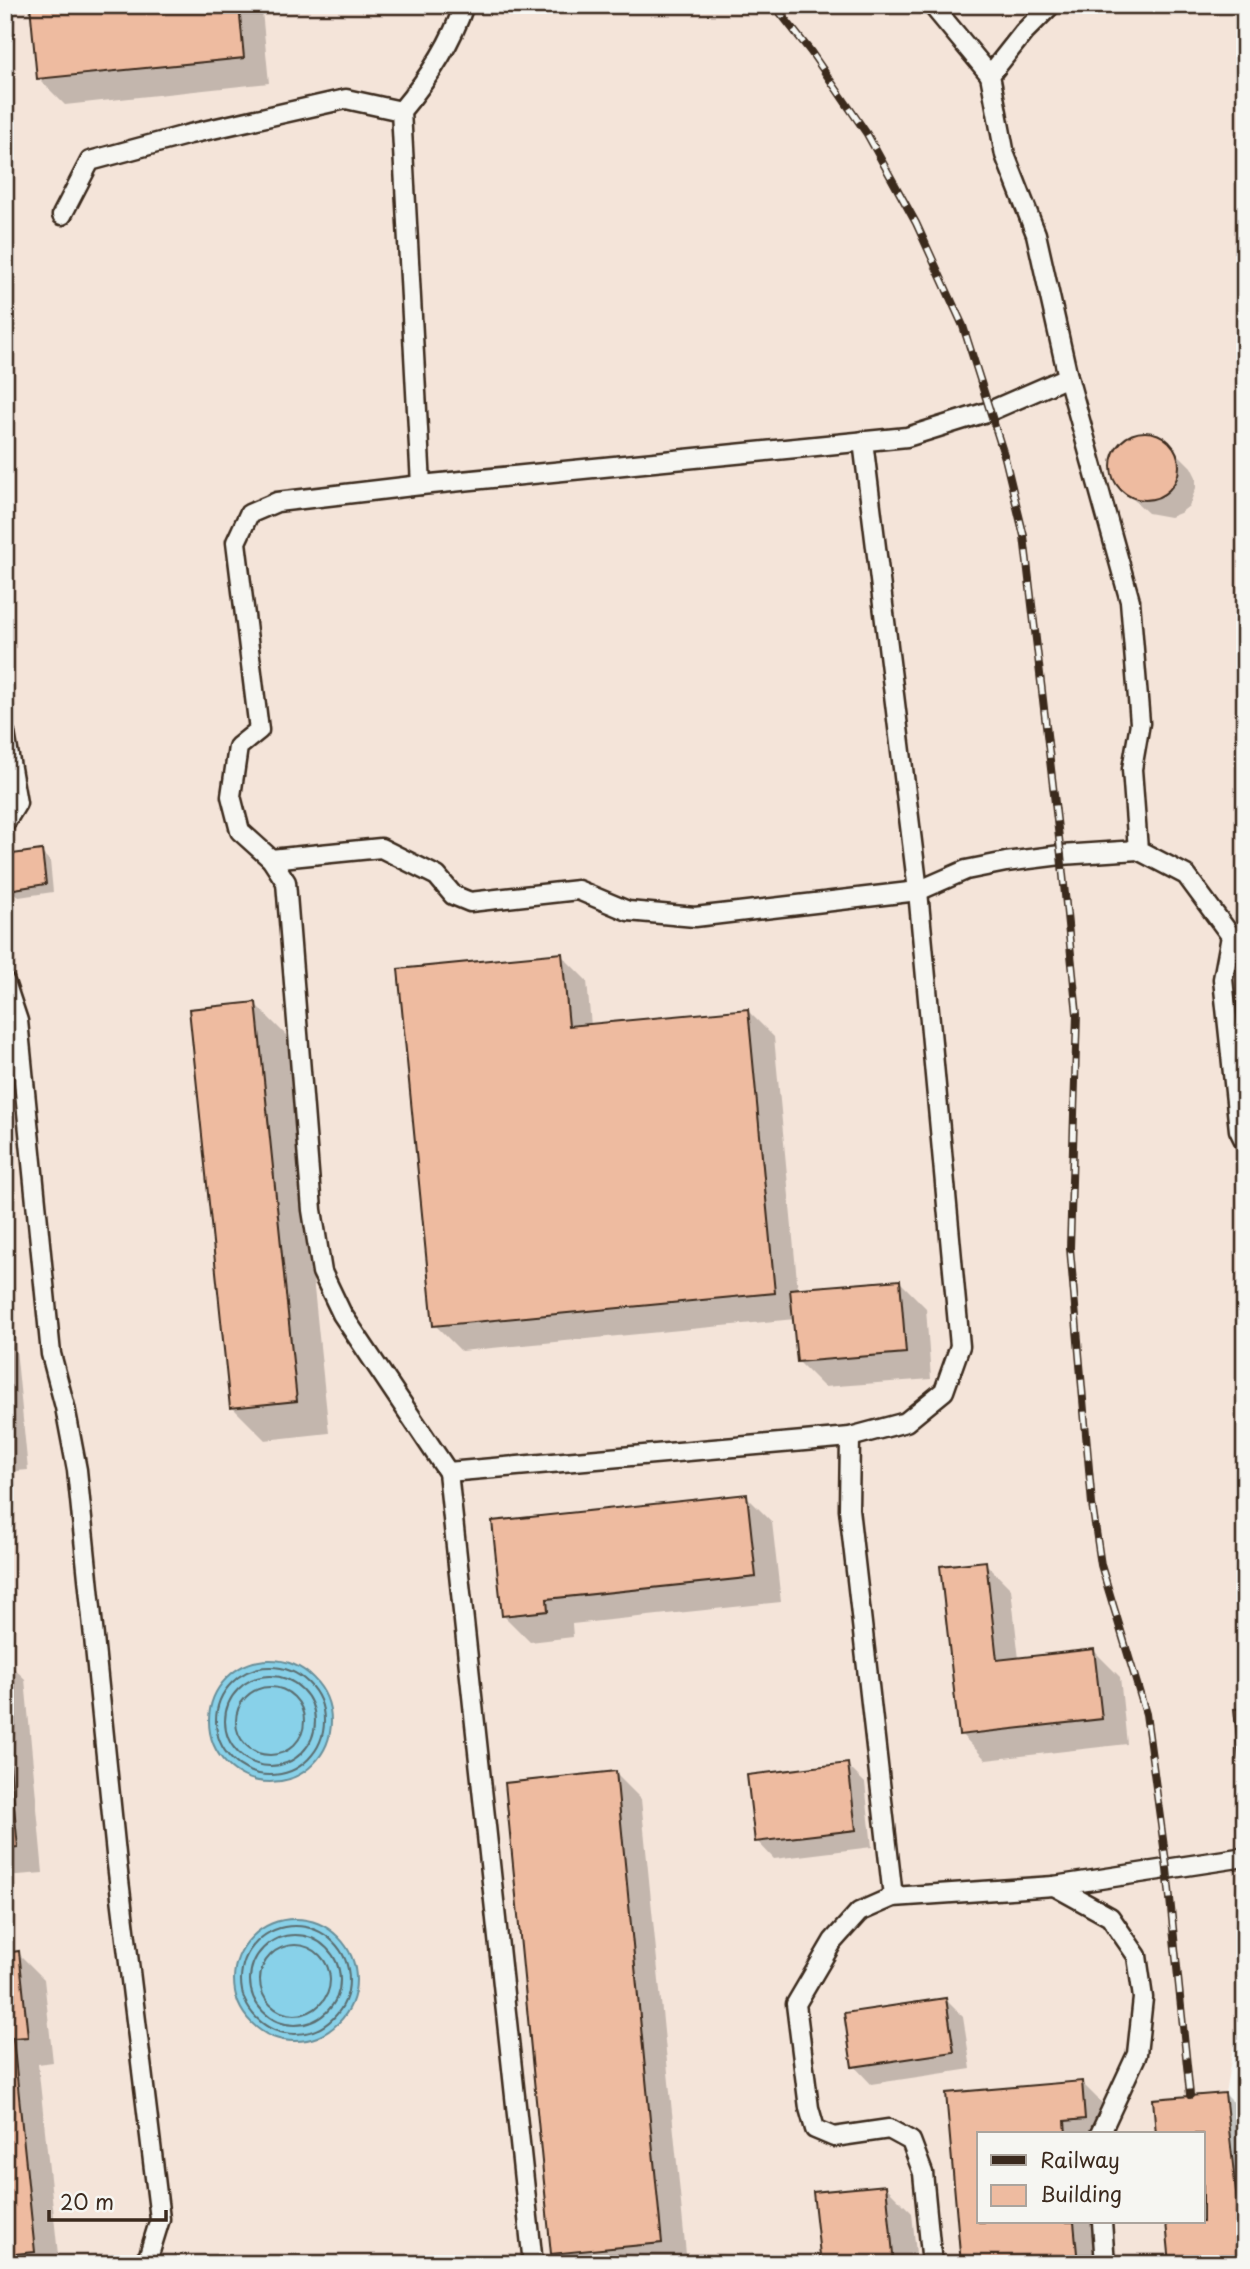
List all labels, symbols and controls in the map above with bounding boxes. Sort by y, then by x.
legend [977,2132,1204,2224]
text: Railway [1040,2143,1120,2175]
text: Building [1040,2177,1122,2209]
scale bar [49,2178,166,2222]
text: 20 m [60,2185,114,2217]

